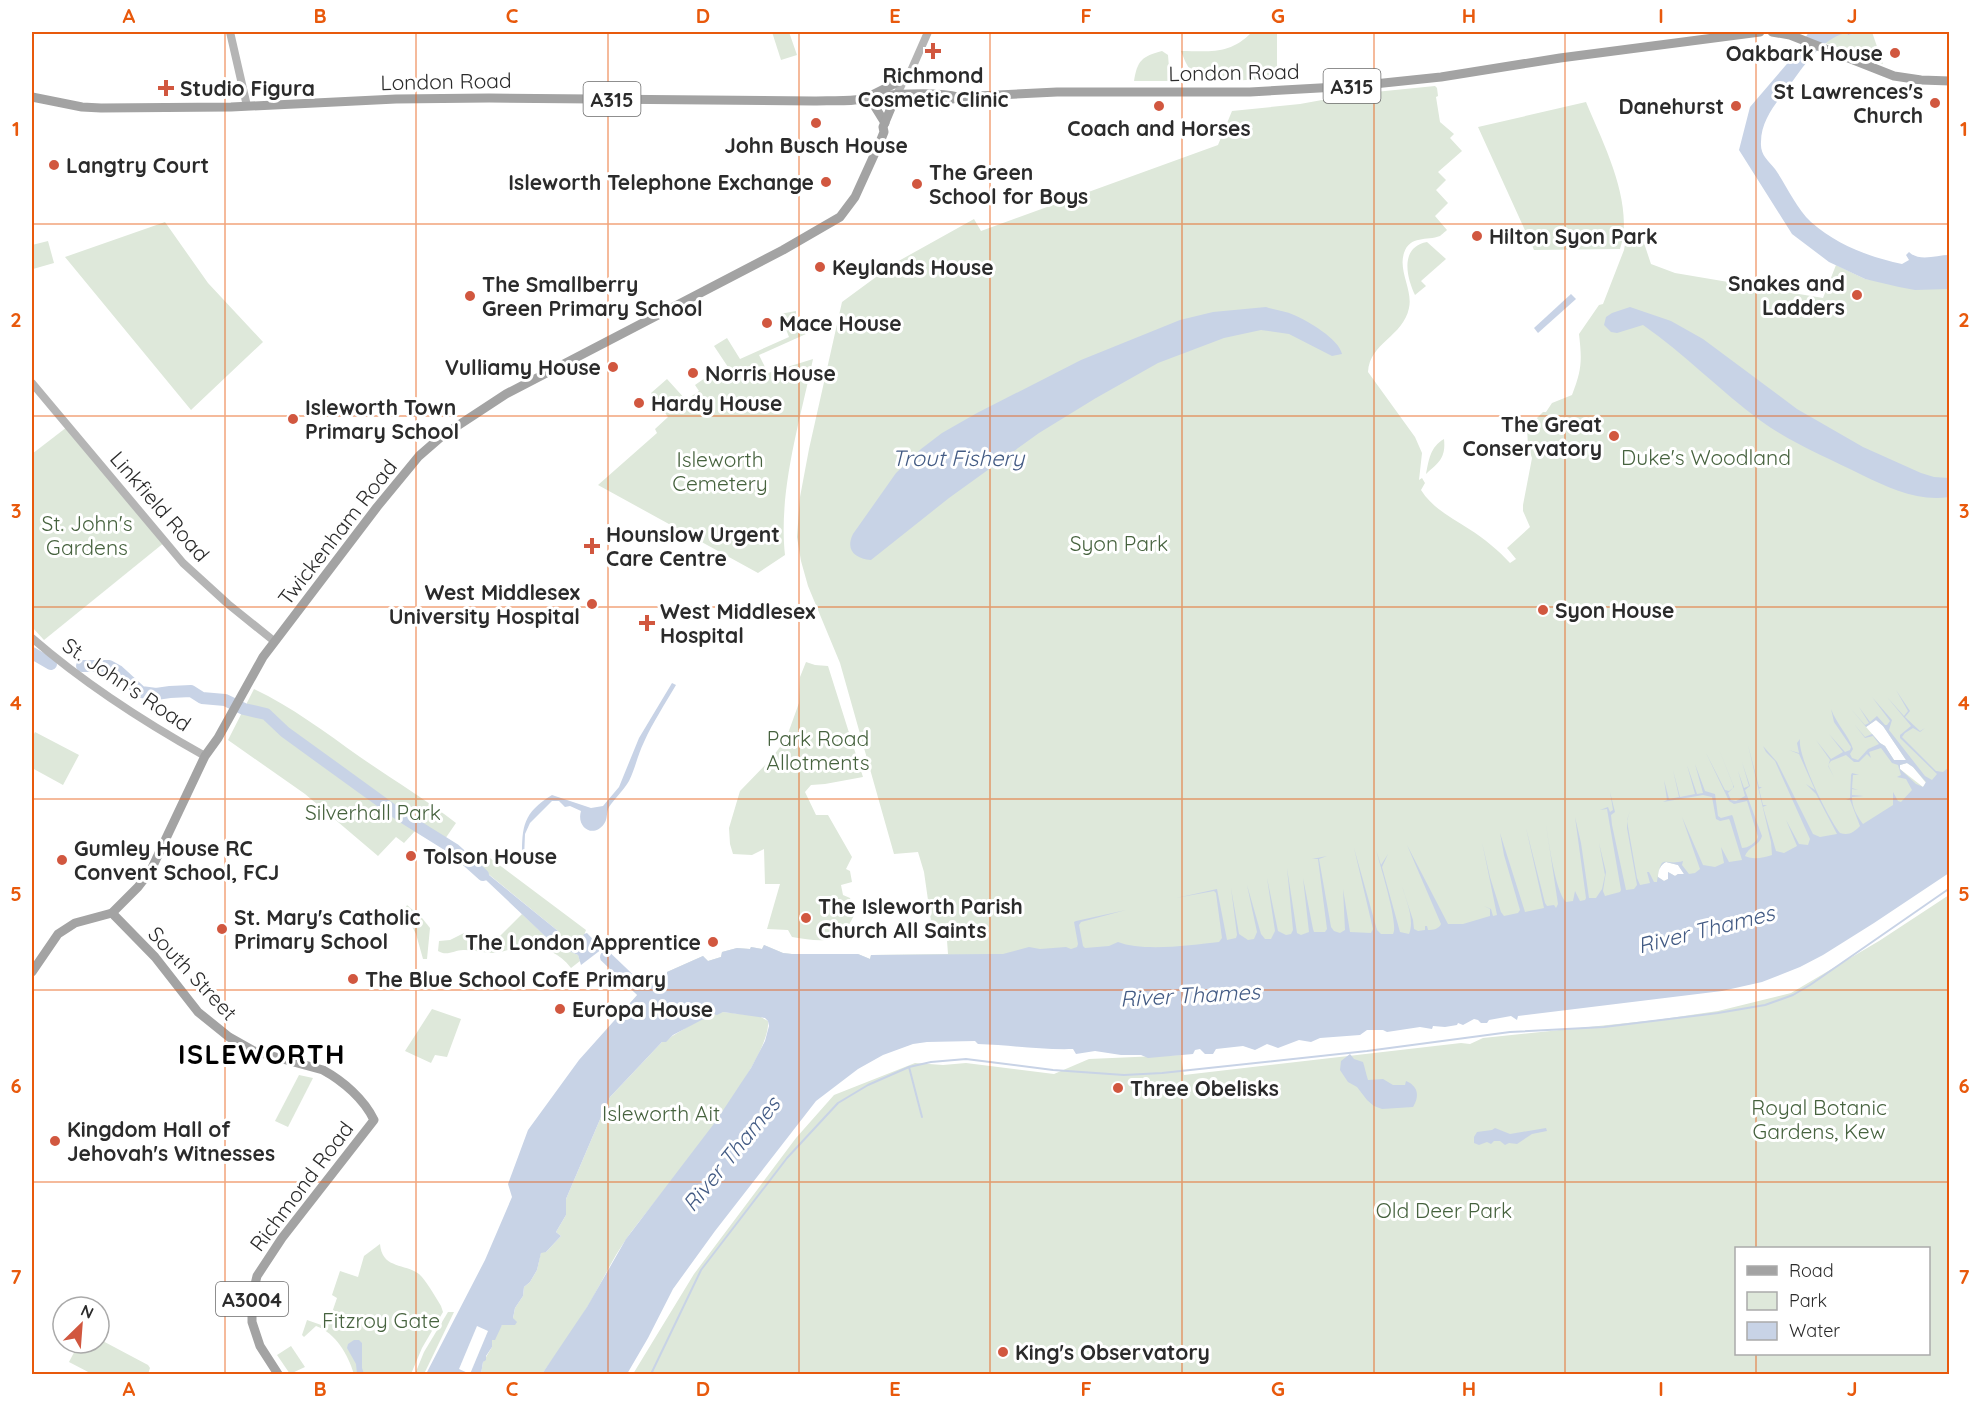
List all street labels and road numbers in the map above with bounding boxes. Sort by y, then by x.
street label: London Road [1168,58,1300,86]
street label: London Road [380,67,512,95]
road number: A315 [1324,69,1380,103]
road number: A315 [584,82,640,116]
street label: Linkfield Road [105,445,215,567]
street label: Twickenham Road [272,454,402,610]
street label: St. John's Road [58,632,196,736]
street label: South Street [143,921,243,1025]
street label: Richmond Road [244,1116,358,1256]
road number: A3004 [216,1282,288,1316]

